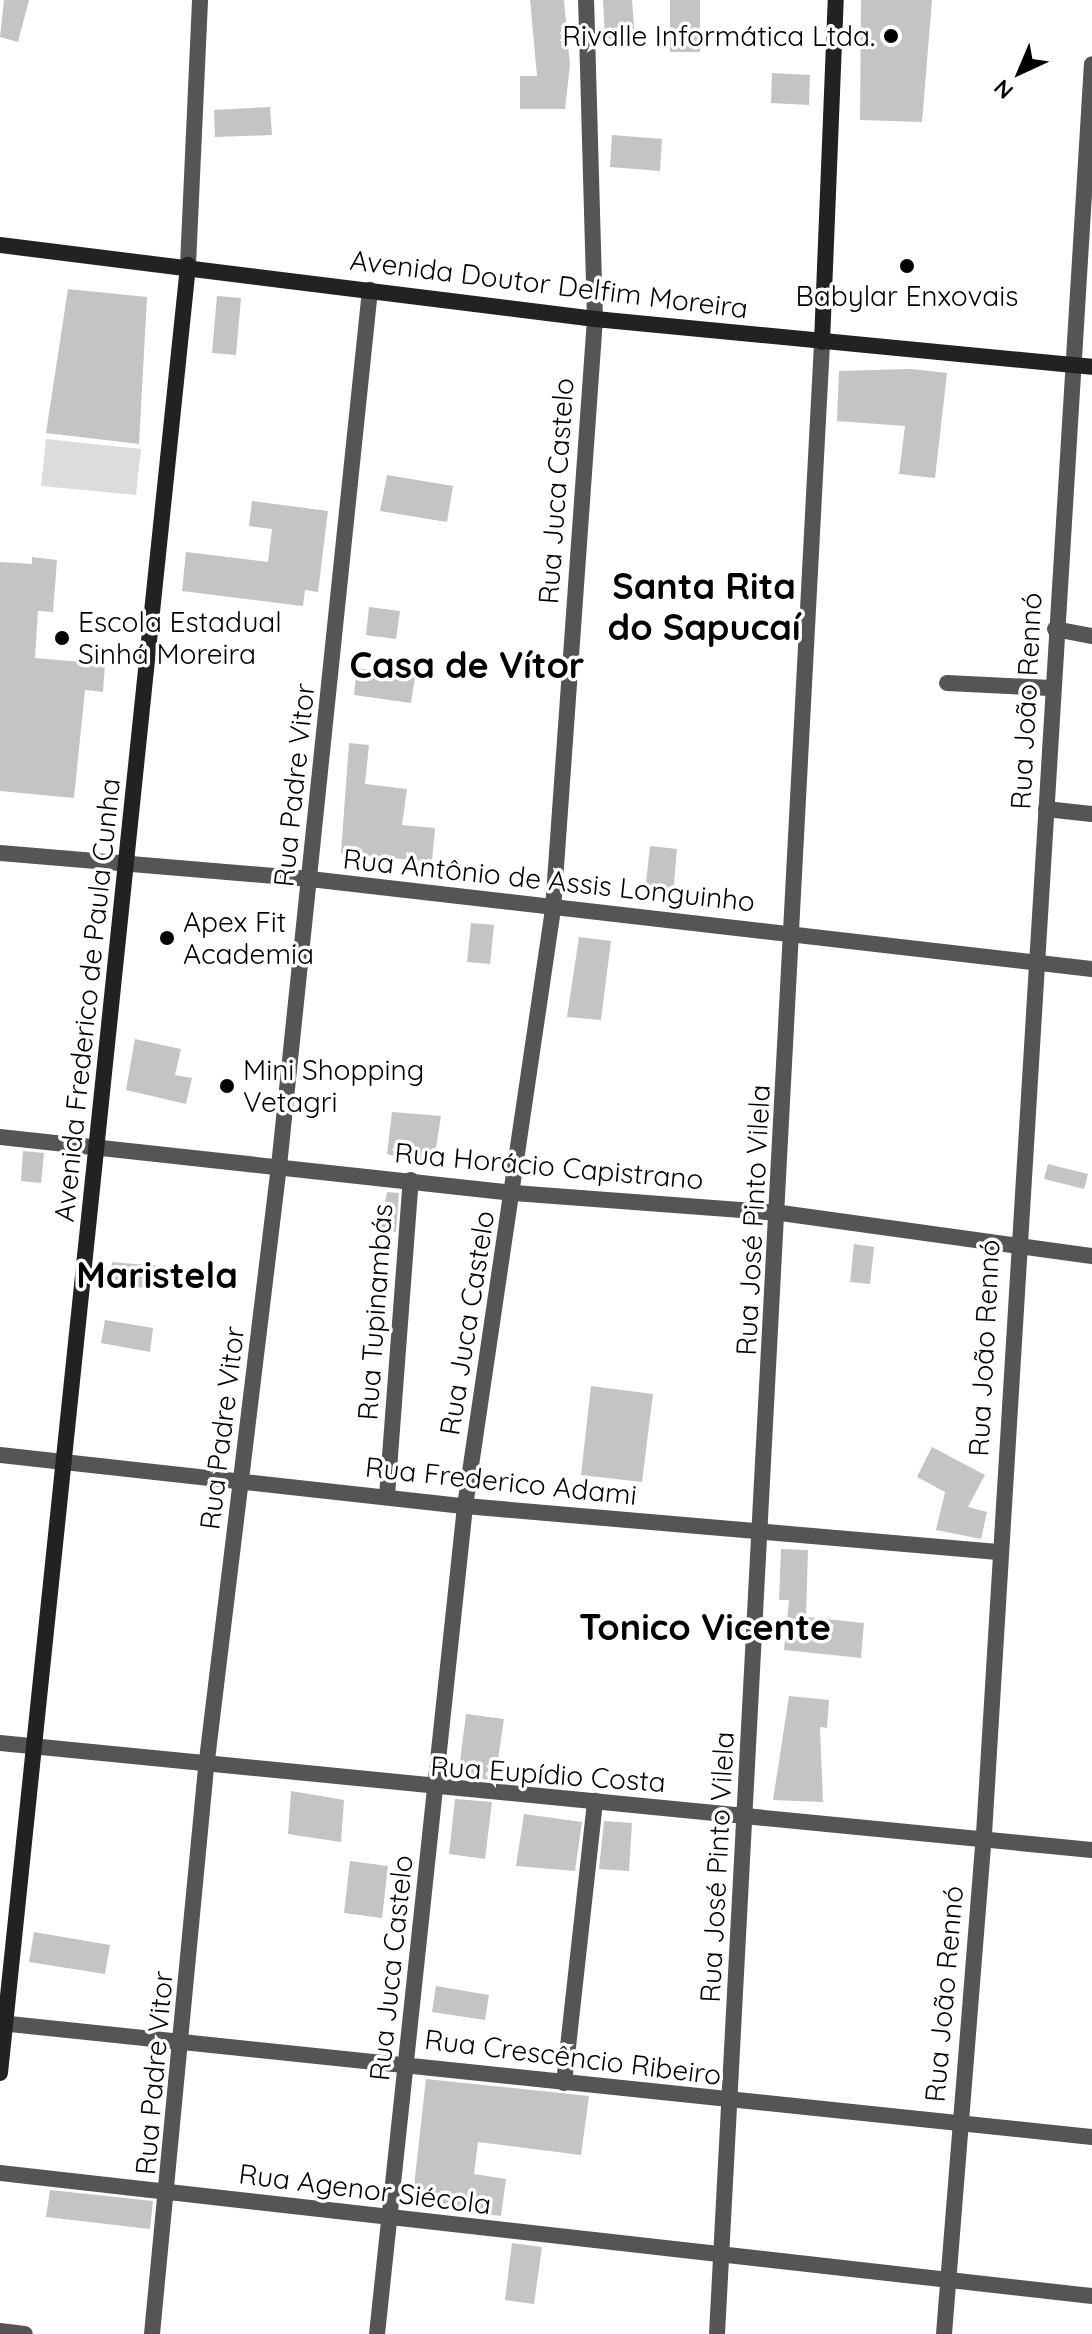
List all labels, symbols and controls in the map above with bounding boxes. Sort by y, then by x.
place label: Rivalle Informática Ltda. [562,19,875,53]
marker: Rivalle Informática Ltda. [882,27,900,45]
north arrow [980,32,1060,112]
text: N [988,74,1019,105]
street label: Avenida Doutor Delfim Moreira [348,243,750,325]
marker: Babylar Enxovais [898,257,916,275]
place label: Babylar Enxovais [796,279,1018,313]
street label: Rua Juca Castelo [531,377,581,605]
district label: Santa Rita do Sapucaí [608,563,800,648]
street label: Rua João Rennó [1004,592,1048,810]
place label: Escola Estadual Sinhá Moreira [78,605,282,671]
marker: Escola Estadual Sinhá Moreira [53,629,71,647]
district label: Casa de Vítor [350,643,584,687]
street label: Rua Padre Vitor [267,681,321,889]
street label: Avenida Frederico de Paula Cunha [47,777,127,1223]
street label: Rua Antônio de Assis Longuinho [341,842,757,918]
place label: Apex Fit Academia [183,905,314,971]
marker: Apex Fit Academia [158,929,176,947]
place label: Mini Shopping Vetagri [243,1053,424,1119]
marker: Mini Shopping Vetagri [218,1077,236,1095]
street label: Rua José Pinto Vilela [729,1084,777,1356]
street label: Rua Horácio Capistrano [393,1136,705,1196]
street label: Rua Tupinambás [351,1202,399,1422]
street label: Rua Juca Castelo [433,1208,501,1438]
street label: Rua João Rennó [962,1239,1006,1457]
district label: Maristela [76,1253,238,1297]
street label: Rua Padre Vitor [193,1324,251,1532]
street label: Rua Frederico Adami [364,1450,638,1512]
district label: Tonico Vicente [579,1605,831,1649]
street label: Rua José Pinto Vilela [693,1731,741,2003]
street label: Rua Eupídio Costa [429,1749,667,1799]
street label: Rua Juca Castelo [362,1854,420,2082]
street label: Rua João Rennó [918,1884,970,2104]
street label: Rua Padre Vitor [128,1970,180,2176]
street label: Rua Crescêncio Ribeiro [423,2022,723,2092]
street label: Rua Agenor Siécola [237,2157,493,2221]

